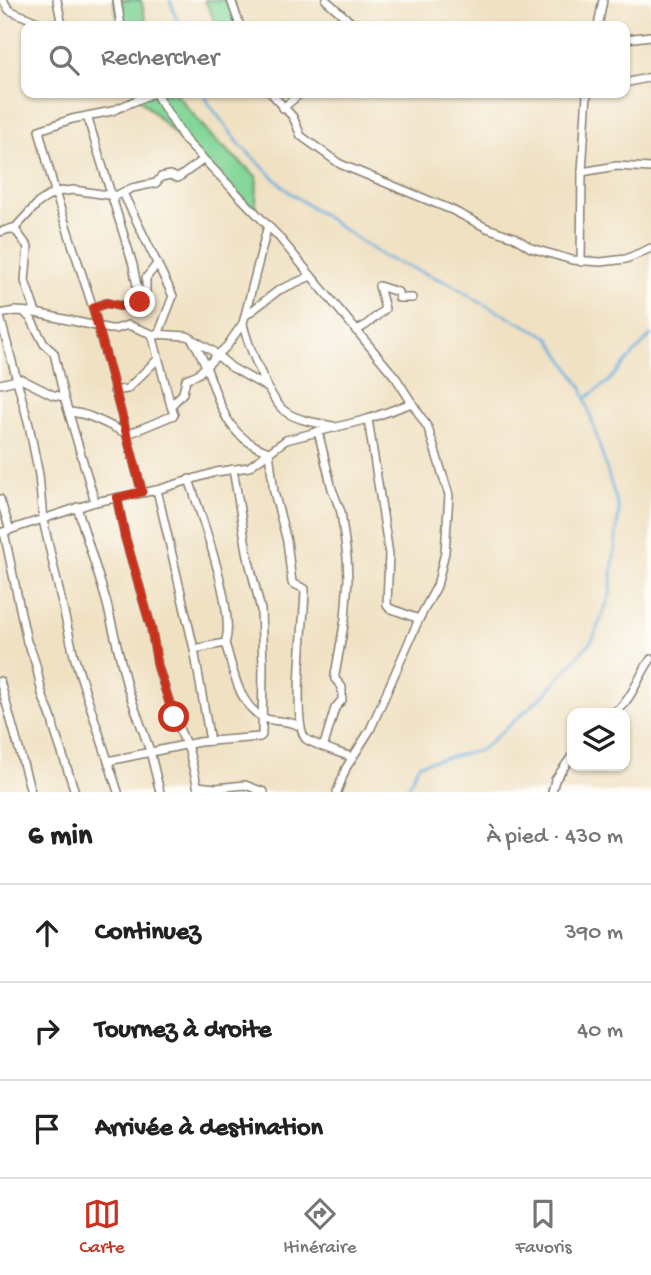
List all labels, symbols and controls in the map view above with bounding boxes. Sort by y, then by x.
search box [21,21,630,98]
icon: search [45,41,83,79]
text: Rechercher [101,44,219,75]
route end [124,286,155,317]
route start [158,701,189,732]
map controls [567,708,630,771]
button: layers [567,708,630,771]
text: 6 min [28,820,92,855]
text: À pied · 430 m [487,824,623,851]
icon: ahead [28,914,66,952]
text: Continuez [95,918,201,949]
text: 390 m [565,920,623,947]
icon: right [28,1012,66,1050]
text: Tournez à droite [95,1016,272,1047]
text: 40 m [577,1018,623,1045]
icon: arrive [28,1110,66,1148]
text: Arrivée à destination [95,1114,323,1145]
tab: Carte [79,1195,125,1260]
tab: Itinéraire [283,1195,356,1260]
tab: Favoris [515,1195,572,1260]

